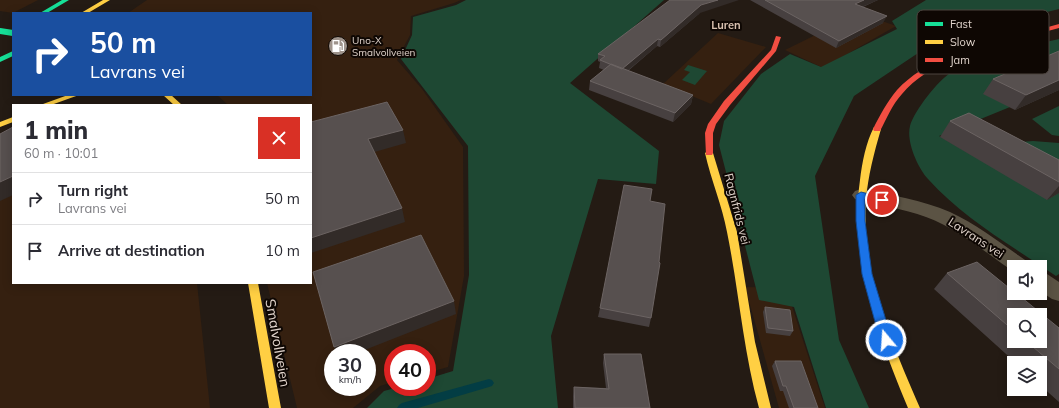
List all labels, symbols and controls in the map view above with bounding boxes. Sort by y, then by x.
legend [917,10,1049,74]
text: Fast [950,17,972,31]
district label: Luren [711,18,741,32]
text: 50 m [90,25,156,60]
icon: right [24,28,76,80]
place label: Uno-X Smalvollveien [352,34,416,59]
fuel station icon: Uno-X Smalvollveien [327,35,349,57]
text: Slow [950,35,976,49]
text: Jam [950,53,970,67]
text: Lavrans vei [90,60,185,83]
text: 1 min [24,115,88,145]
button: close [258,117,300,159]
text: 60 m · 10:01 [24,145,98,161]
street label: Ragnfrids vei [721,172,754,246]
text: Turn right [58,181,128,200]
pin [865,183,899,217]
icon: right [24,188,46,210]
text: 50 m [265,189,300,208]
icon: arrive [871,189,893,211]
text: Lavrans vei [58,200,127,216]
street label: Lavrans vei [946,214,1007,261]
icon: arrive [24,240,46,262]
text: Arrive at destination [58,241,205,260]
text: 10 m [265,241,300,260]
map controls [1007,260,1047,396]
button: sound [1007,260,1047,300]
street label: Smalvollveien [261,298,295,388]
button: search [1007,308,1047,348]
position arrow [865,319,907,361]
speed limit sign: 40 [384,344,436,396]
text: 30 [338,352,362,377]
button: layers [1007,356,1047,396]
text: km/h [339,373,361,386]

